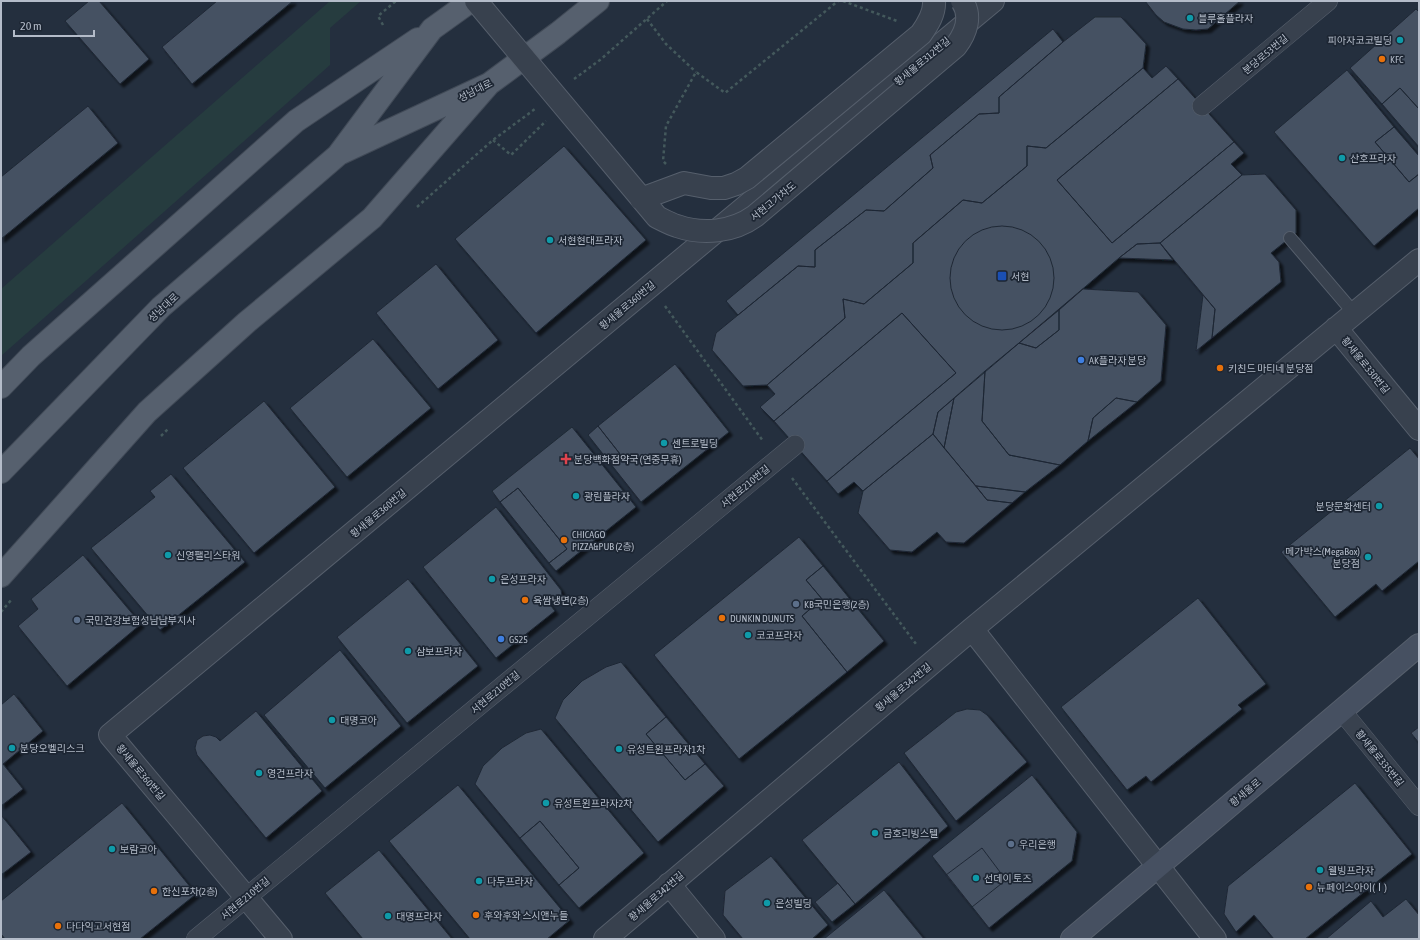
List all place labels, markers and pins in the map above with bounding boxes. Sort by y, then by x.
marker: 블루홀플라자 [1185,13,1195,23]
place label: 블루홀플라자 [1198,13,1254,24]
place label: 피아자코코빌딩 [1328,35,1392,46]
marker: 피아자코코빌딩 [1395,35,1405,45]
marker: KFC [1377,54,1387,64]
place label: KFC [1390,54,1404,65]
marker: 산호프라자 [1337,153,1347,163]
place label: 산호프라자 [1350,153,1397,164]
marker: 서현현대프라자 [545,235,555,245]
place label: 서현현대프라자 [558,235,623,246]
marker: 서현 [996,270,1008,282]
place label: 서현 [1011,271,1029,282]
marker: AK플라자 분당 [1076,355,1086,365]
place label: AK플라자 분당 [1089,355,1146,366]
marker: 키친드 마티네 분당점 [1215,363,1225,373]
place label: 키친드 마티네 분당점 [1228,363,1314,374]
marker: 센트로빌딩 [659,438,669,448]
place label: 센트로빌딩 [672,438,718,449]
marker: 분당백화점약국 (연중무휴) [561,454,571,464]
place label: 분당백화점약국 (연중무휴) [574,454,681,465]
marker: 광림플라자 [571,491,581,501]
place label: 광림플라자 [584,491,631,502]
place label: 분당문화센터 [1316,501,1371,512]
marker: 분당문화센터 [1374,501,1384,511]
place label: CHICAGO PIZZA&PUB (2층) [572,529,634,552]
marker: CHICAGO PIZZA&PUB (2층) [559,535,569,545]
place label: 메가박스(MegaBox) 분당점 [1285,546,1360,569]
marker: 신영팰리스타워 [163,550,173,560]
place label: 신영팰리스타워 [176,550,240,561]
marker: 메가박스(MegaBox) 분당점 [1363,552,1373,562]
marker: 은성프라자 [487,574,497,584]
place label: 은성프라자 [500,574,547,585]
marker: 육쌈냉면(2층) [520,595,530,605]
place label: 육쌈냉면(2층) [533,595,589,606]
marker: KB국민은행(2층) [791,599,801,609]
place label: KB국민은행(2층) [804,599,869,610]
marker: DUNKIN DUNUTS [717,613,727,623]
place label: DUNKIN DUNUTS [730,613,794,624]
marker: 국민건강보험성남남부지사 [72,615,82,625]
place label: 국민건강보험성남남부지사 [85,615,196,626]
marker: 코코프라자 [743,630,753,640]
place label: 코코프라자 [756,630,803,641]
marker: GS25 [496,634,506,644]
place label: GS25 [509,634,528,645]
marker: 삼보프라자 [403,646,413,656]
place label: 삼보프라자 [416,646,463,657]
marker: 대명코아 [327,715,337,725]
place label: 대명코아 [340,715,378,726]
marker: 분당오벨리스크 [7,743,17,753]
place label: 분당오벨리스크 [20,743,84,754]
marker: 유성트윈프라자1차 [614,744,624,754]
place label: 유성트윈프라자1차 [627,744,706,755]
marker: 영건프라자 [254,768,264,778]
place label: 영건프라자 [267,768,314,779]
marker: 유성트윈프라자2차 [541,798,551,808]
place label: 유성트윈프라자2차 [554,798,633,809]
marker: 금호리빙스텔 [870,828,880,838]
place label: 금호리빙스텔 [883,828,938,839]
marker: 우리은행 [1006,839,1016,849]
place label: 우리은행 [1019,839,1056,850]
marker: 보람코아 [107,844,117,854]
place label: 보람코아 [120,844,158,855]
marker: 웰빙프라자 [1315,865,1325,875]
place label: 웰빙프라자 [1328,865,1375,876]
marker: 선데이 토즈 [971,873,981,883]
place label: 선데이 토즈 [984,873,1031,884]
marker: 다두프라자 [474,876,484,886]
place label: 다두프라자 [487,876,534,887]
marker: 뉴페이스아이(Ⅰ) [1304,882,1314,892]
place label: 뉴페이스아이(Ⅰ) [1317,882,1387,893]
marker: 한신포차(2층) [149,886,159,896]
place label: 한신포차(2층) [162,886,218,897]
marker: 은성빌딩 [762,898,772,908]
place label: 은성빌딩 [775,898,812,909]
marker: 후와후와 스시앤누들 [471,910,481,920]
place label: 후와후와 스시앤누들 [484,910,568,921]
marker: 대명프라자 [383,911,393,921]
place label: 대명프라자 [396,911,443,922]
marker: 다다익고서현점 [53,921,63,931]
place label: 다다익고서현점 [66,921,130,932]

